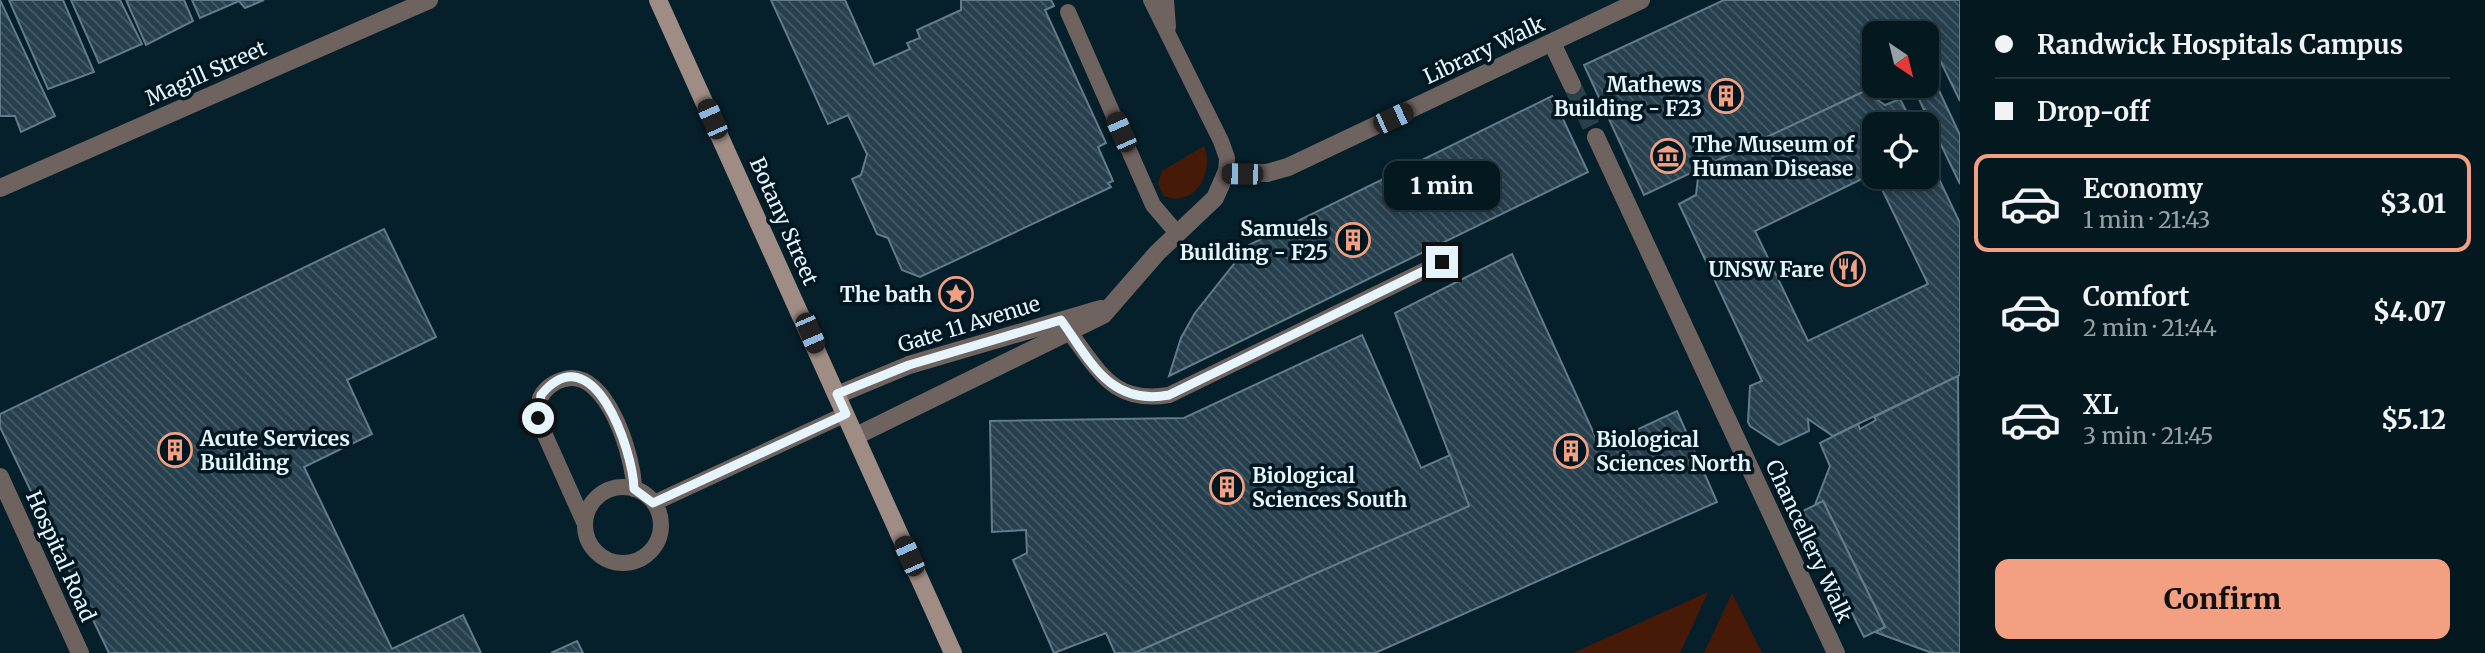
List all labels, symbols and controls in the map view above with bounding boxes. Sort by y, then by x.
street label: Library Walk [1419,10,1550,90]
north arrow [1862,21,1939,98]
map controls [1862,21,1939,189]
text: Randwick Hospitals Campus [2037,28,2403,61]
street label: Magill Street [141,34,271,112]
place label: Mathews Building - F23 [1554,71,1702,122]
building icon: Mathews Building - F23 [1707,77,1745,115]
text: Drop-off [2037,95,2150,128]
car [694,96,731,142]
car [1370,100,1417,136]
car [1103,109,1140,155]
button: locate [1862,112,1939,189]
place label: The Museum of Human Disease [1692,131,1856,182]
museum icon: The Museum of Human Disease [1649,137,1687,175]
street label: Botany Street [744,153,824,289]
callout: 1 min [1384,160,1500,210]
car [1221,163,1264,185]
text: 1 min [1410,171,1474,200]
icon: car [1999,172,2062,235]
text: Economy [2083,172,2203,205]
text: $3.01 [2380,187,2446,220]
text: 1 min · 21:43 [2083,205,2211,234]
place label: Samuels Building - F25 [1179,215,1328,266]
building icon: Samuels Building - F25 [1334,221,1372,259]
route end [1426,246,1458,278]
restaurant icon: UNSW Fare [1829,250,1867,288]
place label: UNSW Fare [1708,256,1824,283]
place icon: The bath [937,275,975,313]
icon: car [1999,280,2062,343]
text: Comfort [2083,280,2189,313]
place label: The bath [840,281,932,308]
street label: Gate 11 Avenue [895,290,1043,358]
text: $4.07 [2373,295,2446,328]
car [793,310,828,356]
text: 2 min · 21:44 [2083,313,2217,342]
icon: car [1999,388,2062,451]
text: XL [2083,388,2119,421]
route start [522,402,554,434]
text: $5.12 [2381,403,2446,436]
text: 3 min · 21:45 [2083,421,2214,450]
place label: Acute Services Building [199,425,350,476]
place label: Biological Sciences North [1596,426,1751,477]
building icon: Acute Services Building [156,431,194,469]
building icon: Biological Sciences North [1552,432,1590,470]
street label: Chancellery Walk [1760,455,1859,627]
place label: Biological Sciences South [1252,462,1407,513]
building icon: Biological Sciences South [1208,468,1246,506]
street label: Hospital Road [20,486,102,626]
car [891,533,928,579]
button: Confirm [1995,559,2450,639]

